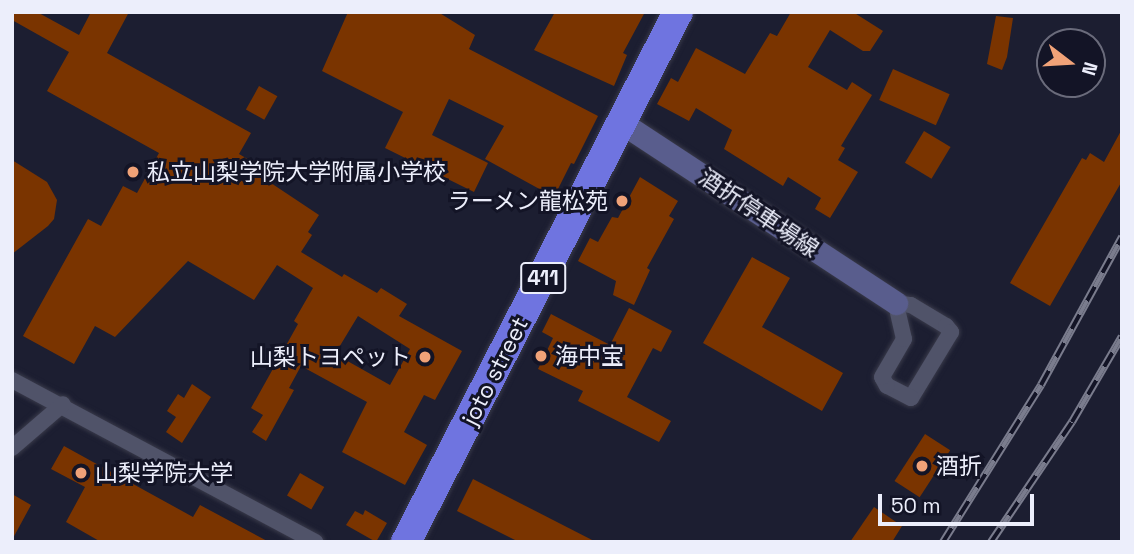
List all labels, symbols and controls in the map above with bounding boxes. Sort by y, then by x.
north arrow [1036,28,1106,98]
text: N [1076,59,1103,78]
place label: 私立山梨学院大学附属小学校 [147,158,446,186]
street label: 酒折停車場線 [694,163,824,263]
marker: 私立山梨学院大学附属小学校 [125,164,141,180]
place label: ラーメン龍松苑 [447,187,608,215]
marker: ラーメン龍松苑 [614,193,630,209]
road number: 411 [518,260,568,296]
street label: joto street [456,312,534,430]
place label: 海中宝 [555,342,624,370]
place label: 山梨トヨペット [250,343,411,371]
marker: 海中宝 [533,348,549,364]
marker: 山梨トヨペット [417,349,433,365]
place label: 酒折 [936,452,982,480]
marker: 酒折 [914,458,930,474]
place label: 山梨学院大学 [95,459,233,487]
marker: 山梨学院大学 [73,465,89,481]
scale bar [882,480,1038,524]
text: 50 m [891,492,941,519]

